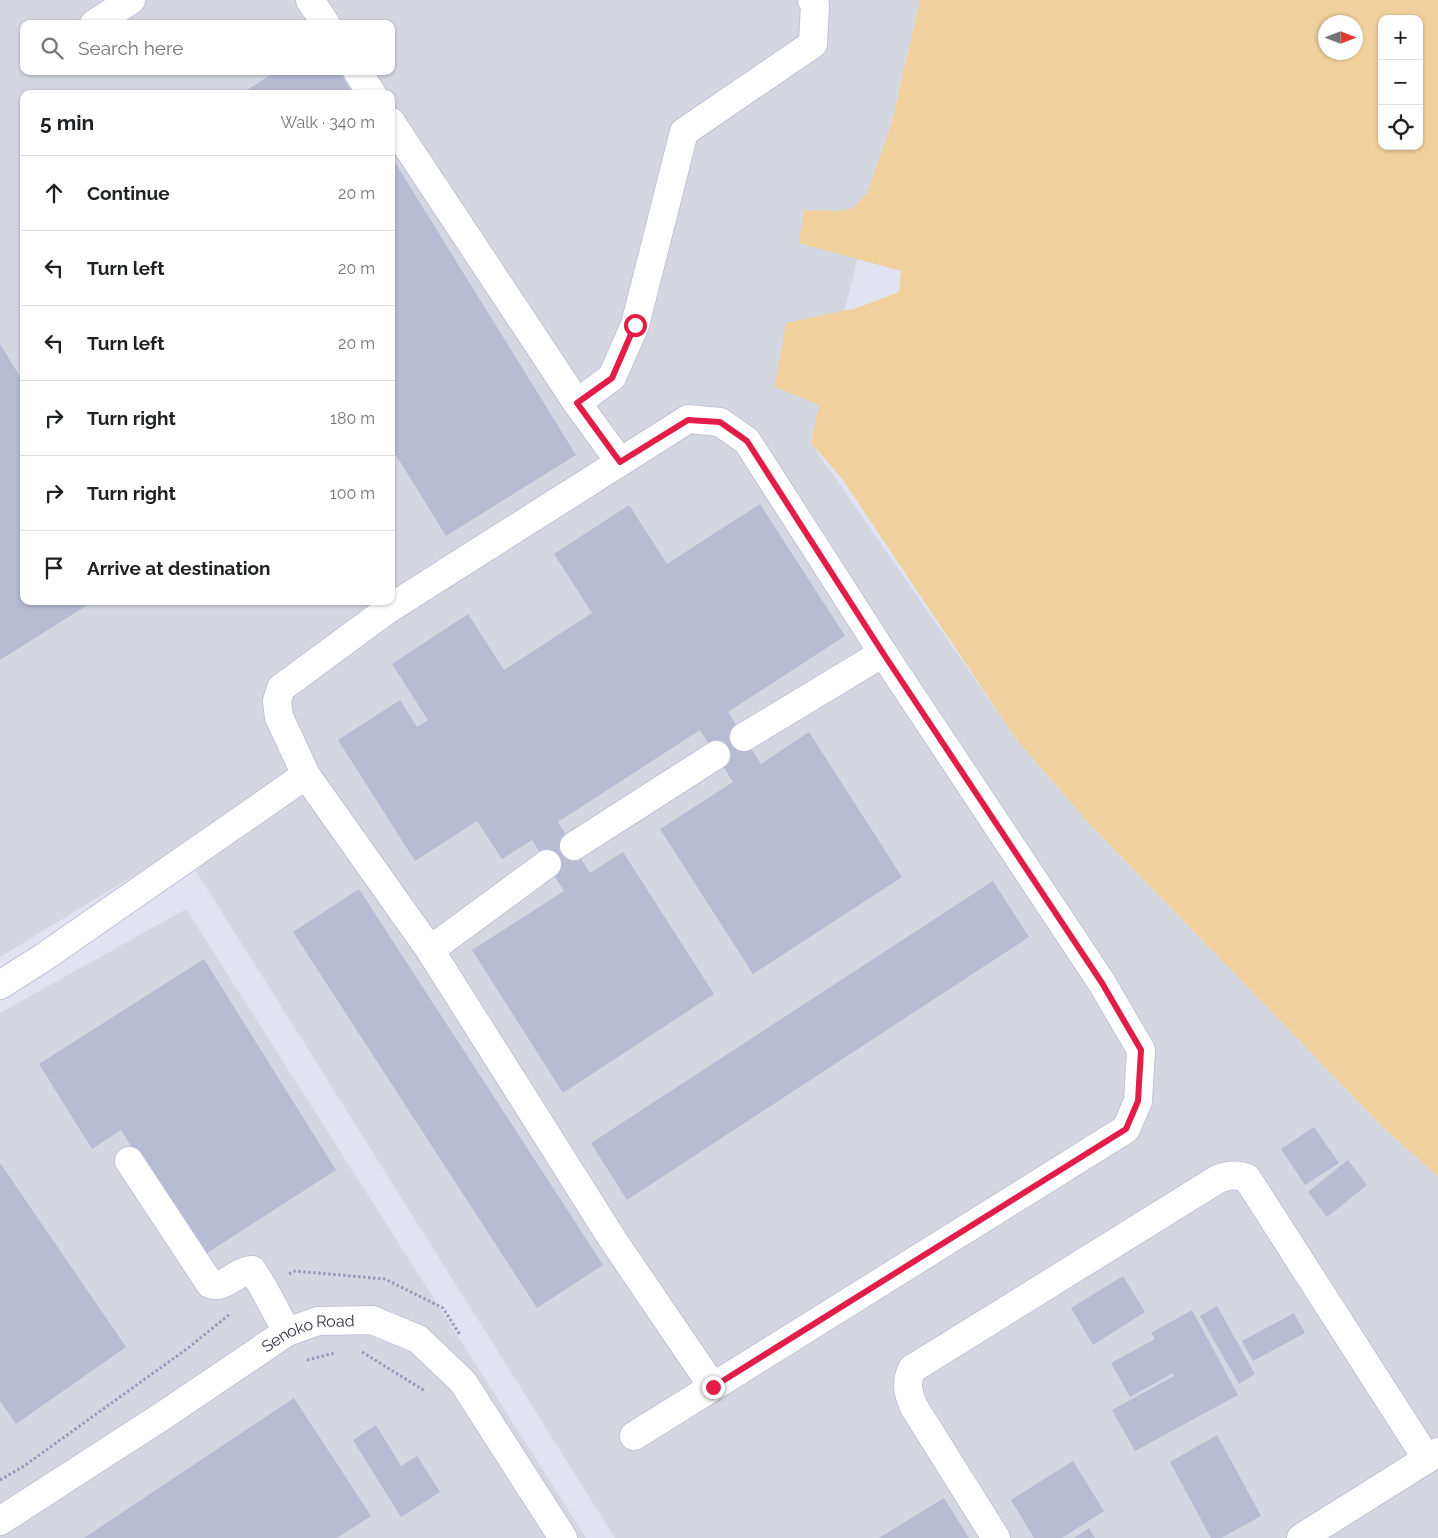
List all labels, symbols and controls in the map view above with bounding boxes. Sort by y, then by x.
north arrow [1318,15,1363,60]
map controls [1378,15,1423,150]
button: + [1378,15,1423,60]
search box [20,20,395,75]
icon: search [38,34,66,62]
text: Search here [78,37,184,59]
button: − [1378,60,1423,105]
button: locate [1378,105,1423,150]
text: 5 min [40,110,94,135]
text: Walk · 340 m [281,113,375,132]
icon: ahead [40,179,68,207]
text: Continue [87,182,170,204]
text: 20 m [338,184,375,203]
icon: left [40,254,68,282]
text: Turn left [87,257,164,279]
text: 20 m [338,259,375,278]
route start [624,314,647,337]
icon: left [40,329,68,357]
text: Turn left [87,332,164,354]
text: 20 m [338,334,375,353]
icon: right [40,404,68,432]
text: Turn right [87,407,176,429]
text: 180 m [330,409,375,428]
icon: right [40,479,68,507]
text: Turn right [87,482,176,504]
text: 100 m [330,484,375,503]
icon: arrive [40,554,68,582]
text: Arrive at destination [87,557,271,579]
street label: Senoko Road [258,1311,355,1356]
route end [702,1376,725,1399]

